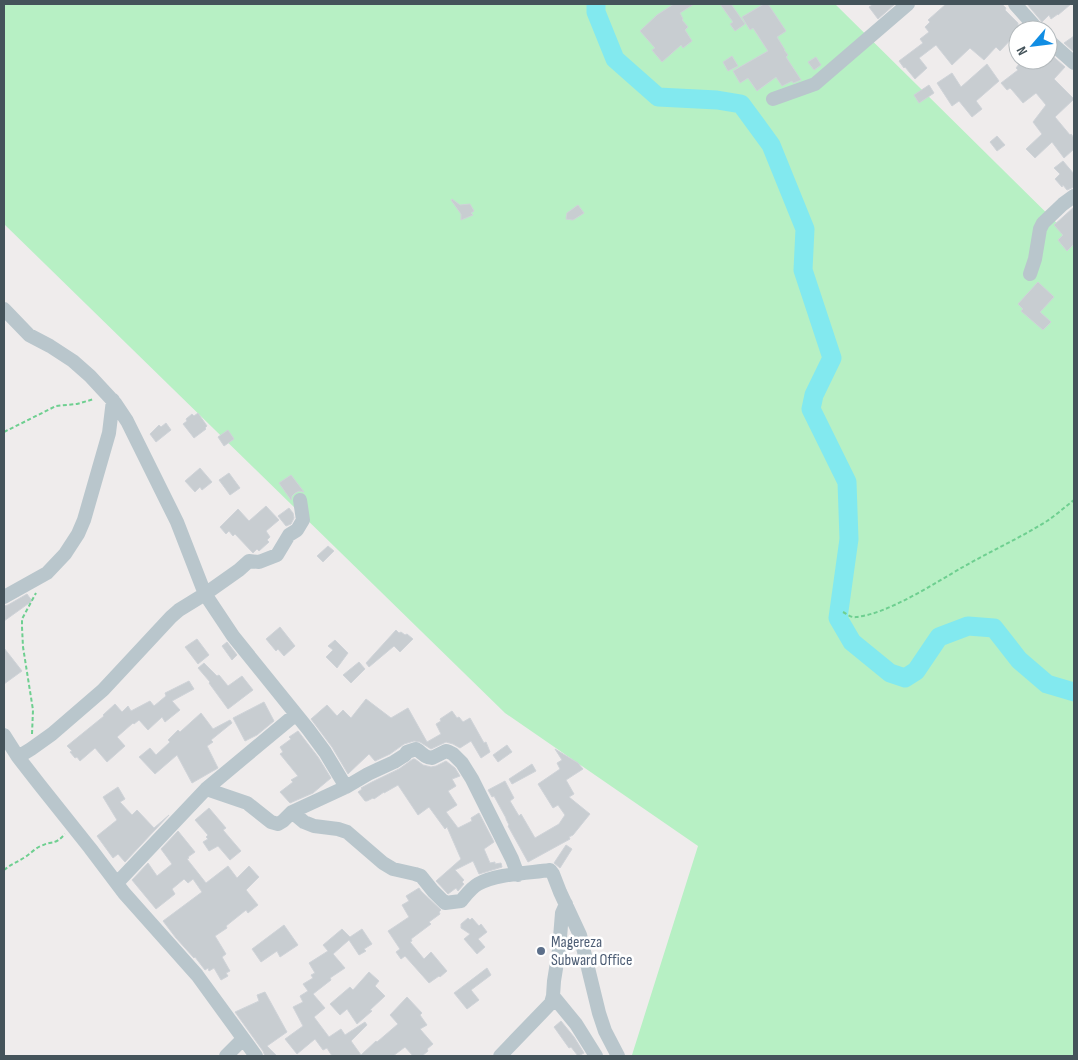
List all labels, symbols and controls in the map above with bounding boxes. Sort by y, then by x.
north arrow [1008,20,1058,70]
text: N [1013,44,1031,58]
place label: Magereza Subward Office [551,933,632,970]
marker: Magereza Subward Office [535,945,547,957]

